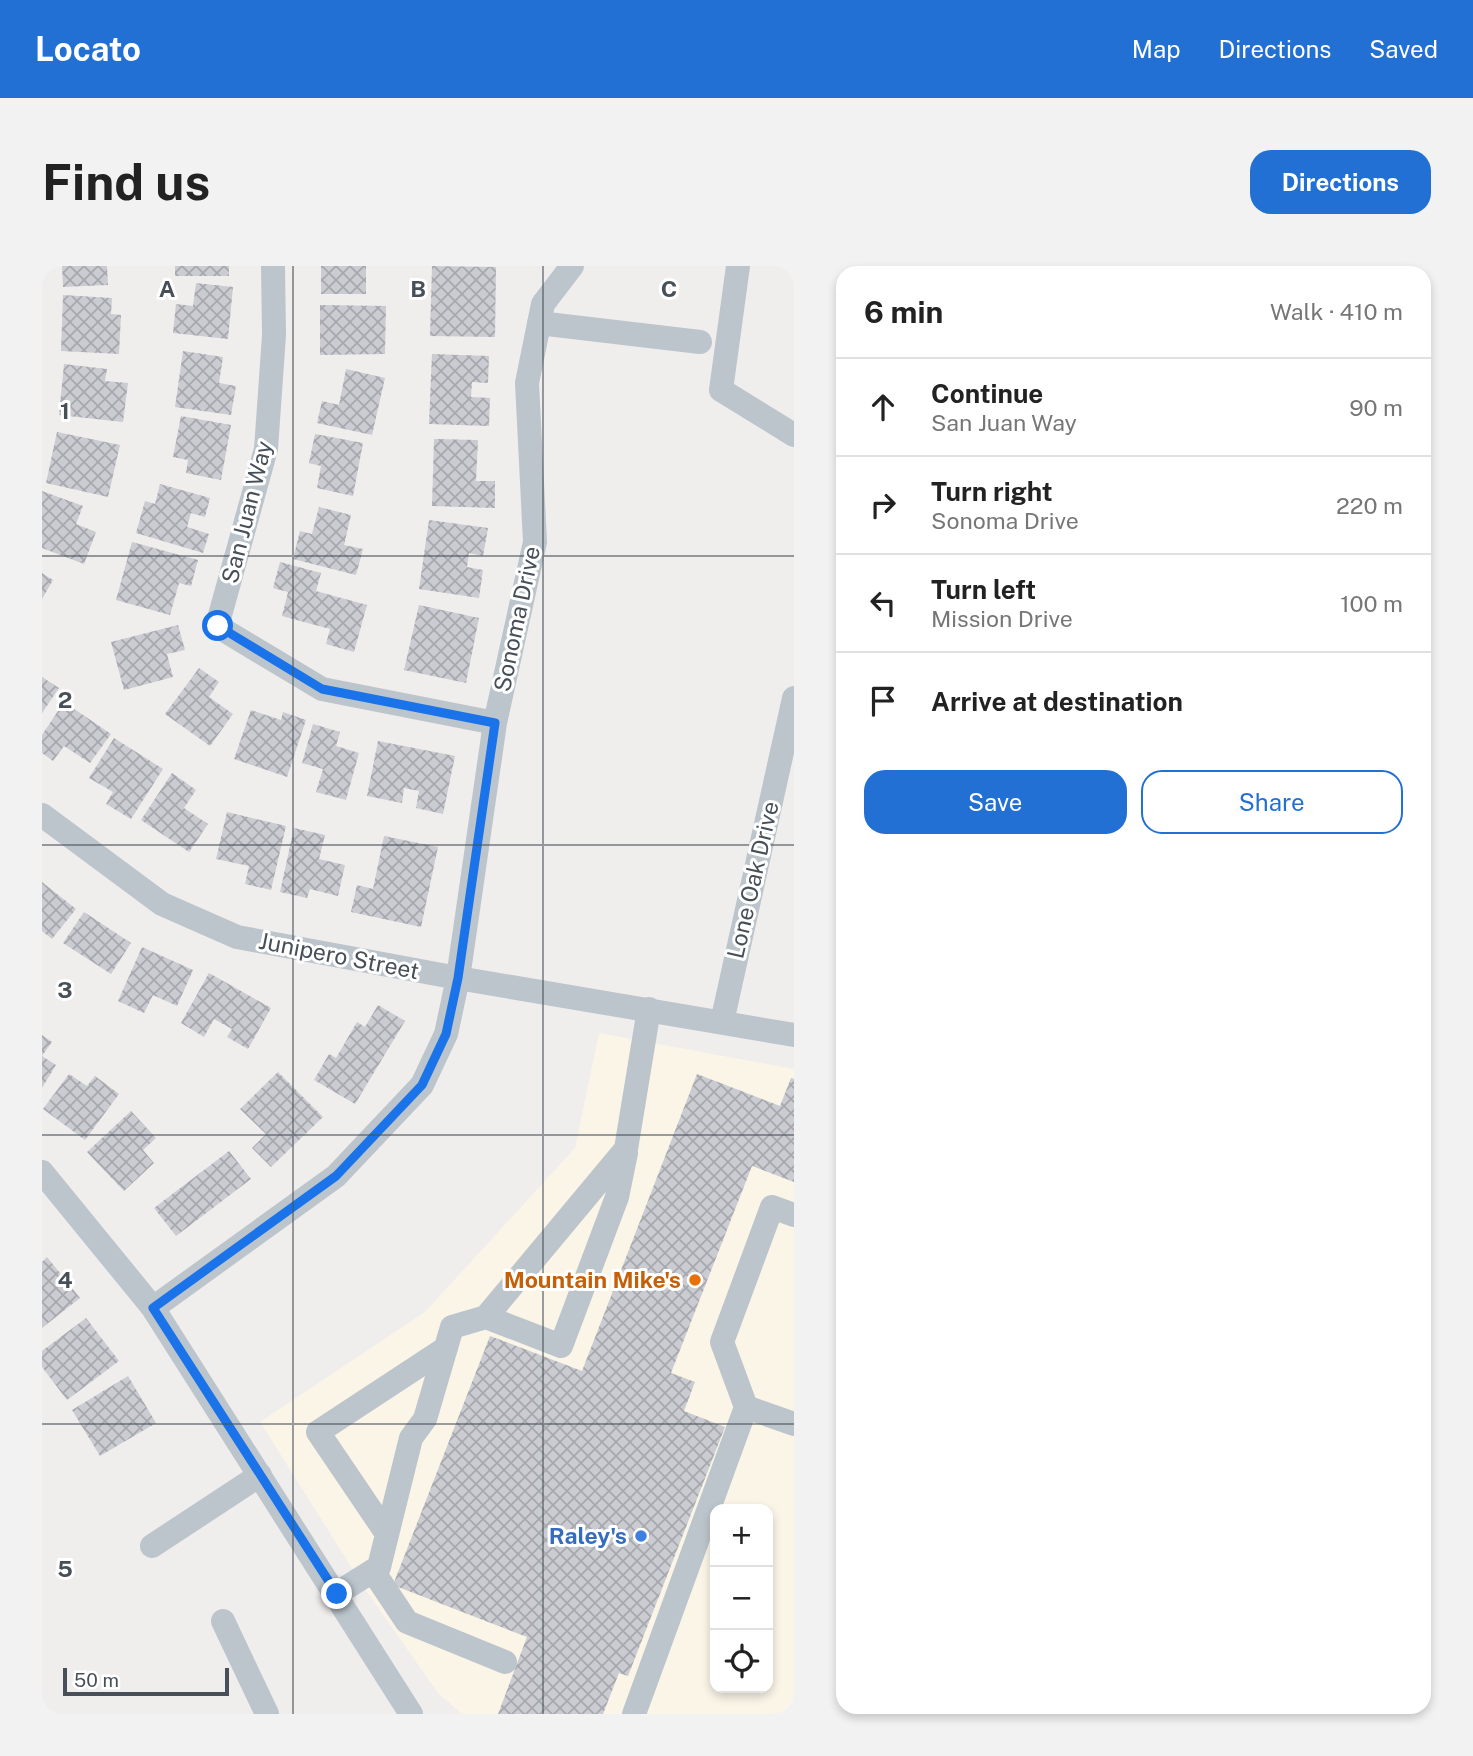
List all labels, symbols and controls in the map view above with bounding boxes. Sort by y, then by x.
text: Locato [35,30,141,68]
text: Map [1132,35,1181,63]
text: Directions [1219,35,1331,63]
text: Saved [1369,35,1438,63]
button: Directions [1250,150,1431,214]
text: Find us [42,153,210,211]
text: A [159,275,176,302]
text: B [410,275,426,302]
text: C [661,275,677,302]
text: 6 min [864,294,943,330]
text: Walk · 410 m [1270,298,1403,325]
text: Continue [931,378,1043,409]
icon: ahead [864,388,902,426]
text: 90 m [1349,394,1403,421]
text: 1 [60,397,70,424]
text: San Juan Way [931,409,1077,436]
street label: San Juan Way [216,438,277,586]
text: Turn right [931,476,1053,507]
icon: right [864,486,902,524]
text: 220 m [1336,492,1403,519]
text: Sonoma Drive [931,507,1079,534]
street label: Sonoma Drive [488,544,545,694]
text: Turn left [931,574,1036,605]
icon: left [864,584,902,622]
text: 100 m [1340,590,1403,617]
text: Mission Drive [931,605,1073,632]
route start [202,610,233,641]
icon: arrive [864,682,902,720]
text: 2 [58,686,72,713]
text: Arrive at destination [931,686,1183,717]
button: Save [864,770,1127,834]
button: Share [1141,770,1403,834]
street label: Lone Oak Drive [721,799,784,961]
street label: Junipero Street [257,927,422,984]
text: 3 [57,976,73,1003]
text: 4 [57,1266,73,1293]
place label: Mountain Mike's [504,1266,681,1293]
marker: Mountain Mike's [687,1272,703,1288]
map controls [710,1504,773,1693]
button: + [710,1504,773,1567]
place label: Raley's [549,1522,627,1549]
marker: Raley's [633,1528,649,1544]
text: 5 [57,1555,73,1582]
button: − [710,1567,773,1630]
route end [321,1578,352,1609]
button: locate [710,1630,773,1693]
scale bar [63,1665,229,1697]
text: 50 m [74,1669,119,1691]

